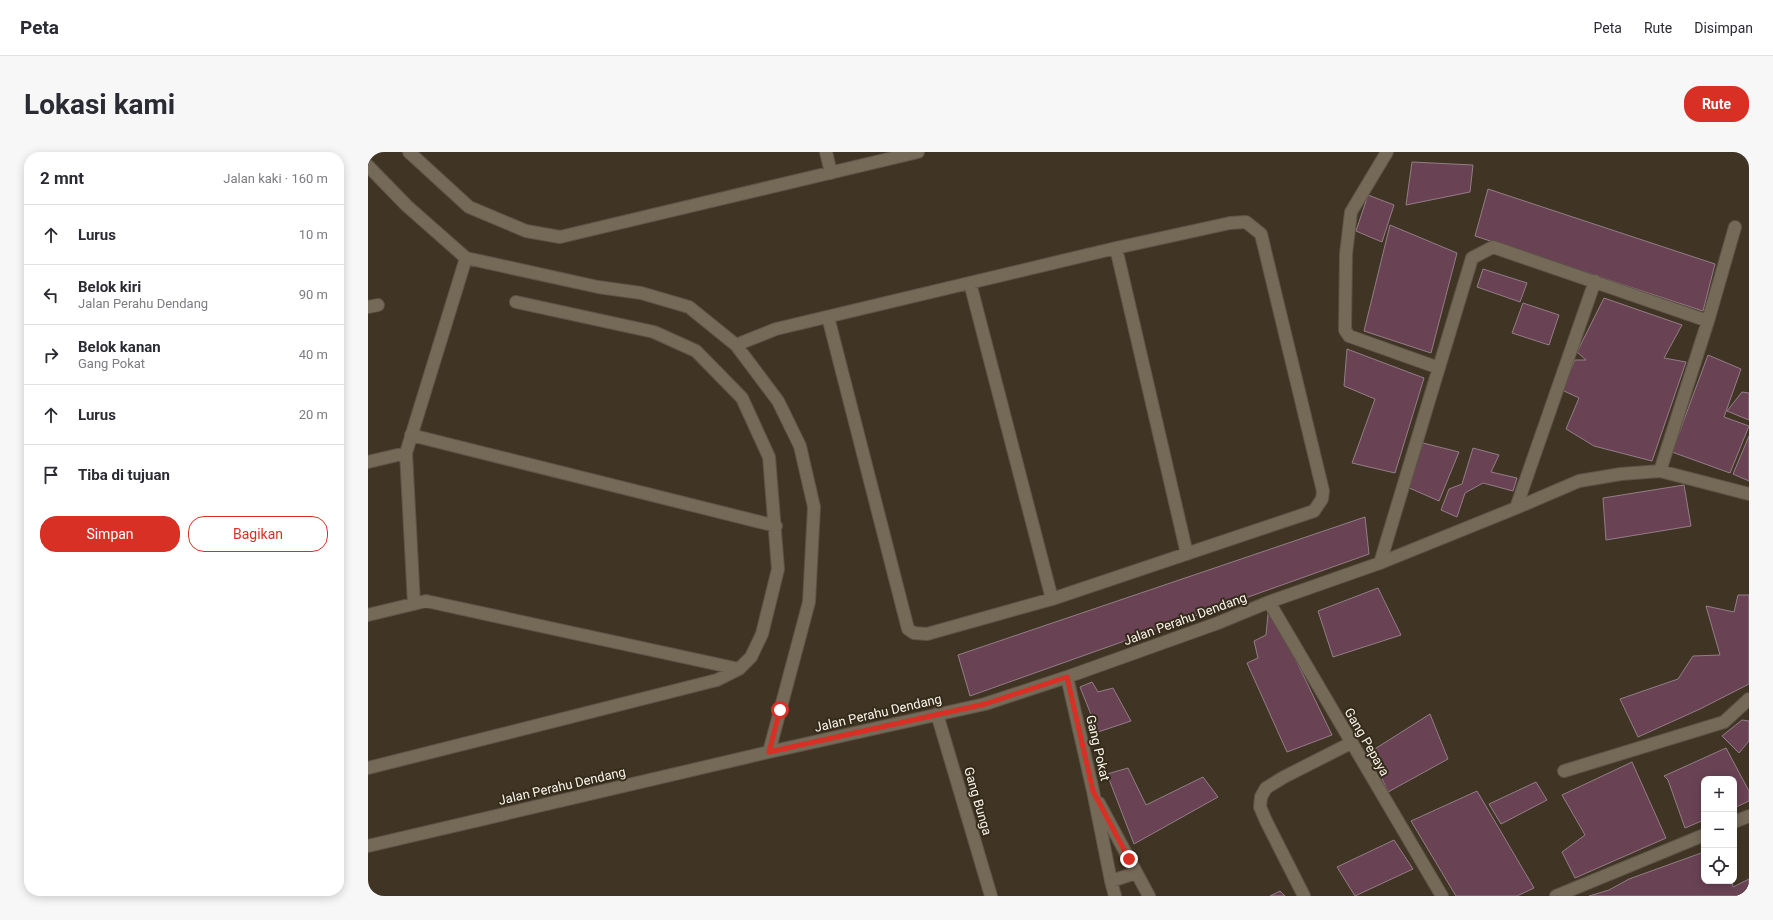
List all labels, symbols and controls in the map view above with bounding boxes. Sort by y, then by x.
text: Peta [20,16,59,39]
text: Peta [1594,20,1622,36]
text: Rute [1644,20,1672,36]
text: Disimpan [1694,20,1753,36]
button: Rute [1684,86,1749,122]
text: Lokasi kami [24,88,175,121]
text: 2 mnt [40,168,84,188]
text: Jalan kaki · 160 m [223,171,328,186]
icon: ahead [40,224,62,246]
text: Lurus [78,226,116,244]
text: 10 m [299,227,328,242]
text: Belok kiri [78,278,141,296]
icon: left [40,284,62,306]
text: 90 m [299,287,328,302]
text: Jalan Perahu Dendang [78,296,208,311]
text: Belok kanan [78,338,161,356]
icon: right [40,344,62,366]
text: 40 m [299,347,328,362]
text: Gang Pokat [78,356,145,371]
icon: ahead [40,404,62,426]
text: Lurus [78,406,116,424]
text: 20 m [299,407,328,422]
icon: arrive [40,464,62,486]
text: Tiba di tujuan [78,466,170,484]
button: Simpan [40,516,180,552]
button: Bagikan [188,516,328,552]
street label: Jalan Perahu Dendang [1121,590,1249,648]
street label: Jalan Perahu Dendang [813,691,943,735]
route start [771,701,789,719]
street label: Gang Pepaya [1341,705,1393,779]
street label: Gang Pokat [1083,714,1113,782]
street label: Jalan Perahu Dendang [497,764,627,808]
street label: Gang Bunga [961,765,995,837]
map controls [1701,776,1737,884]
button: + [1701,776,1737,812]
button: − [1701,812,1737,848]
button: locate [1701,848,1737,884]
route end [1120,850,1138,868]

